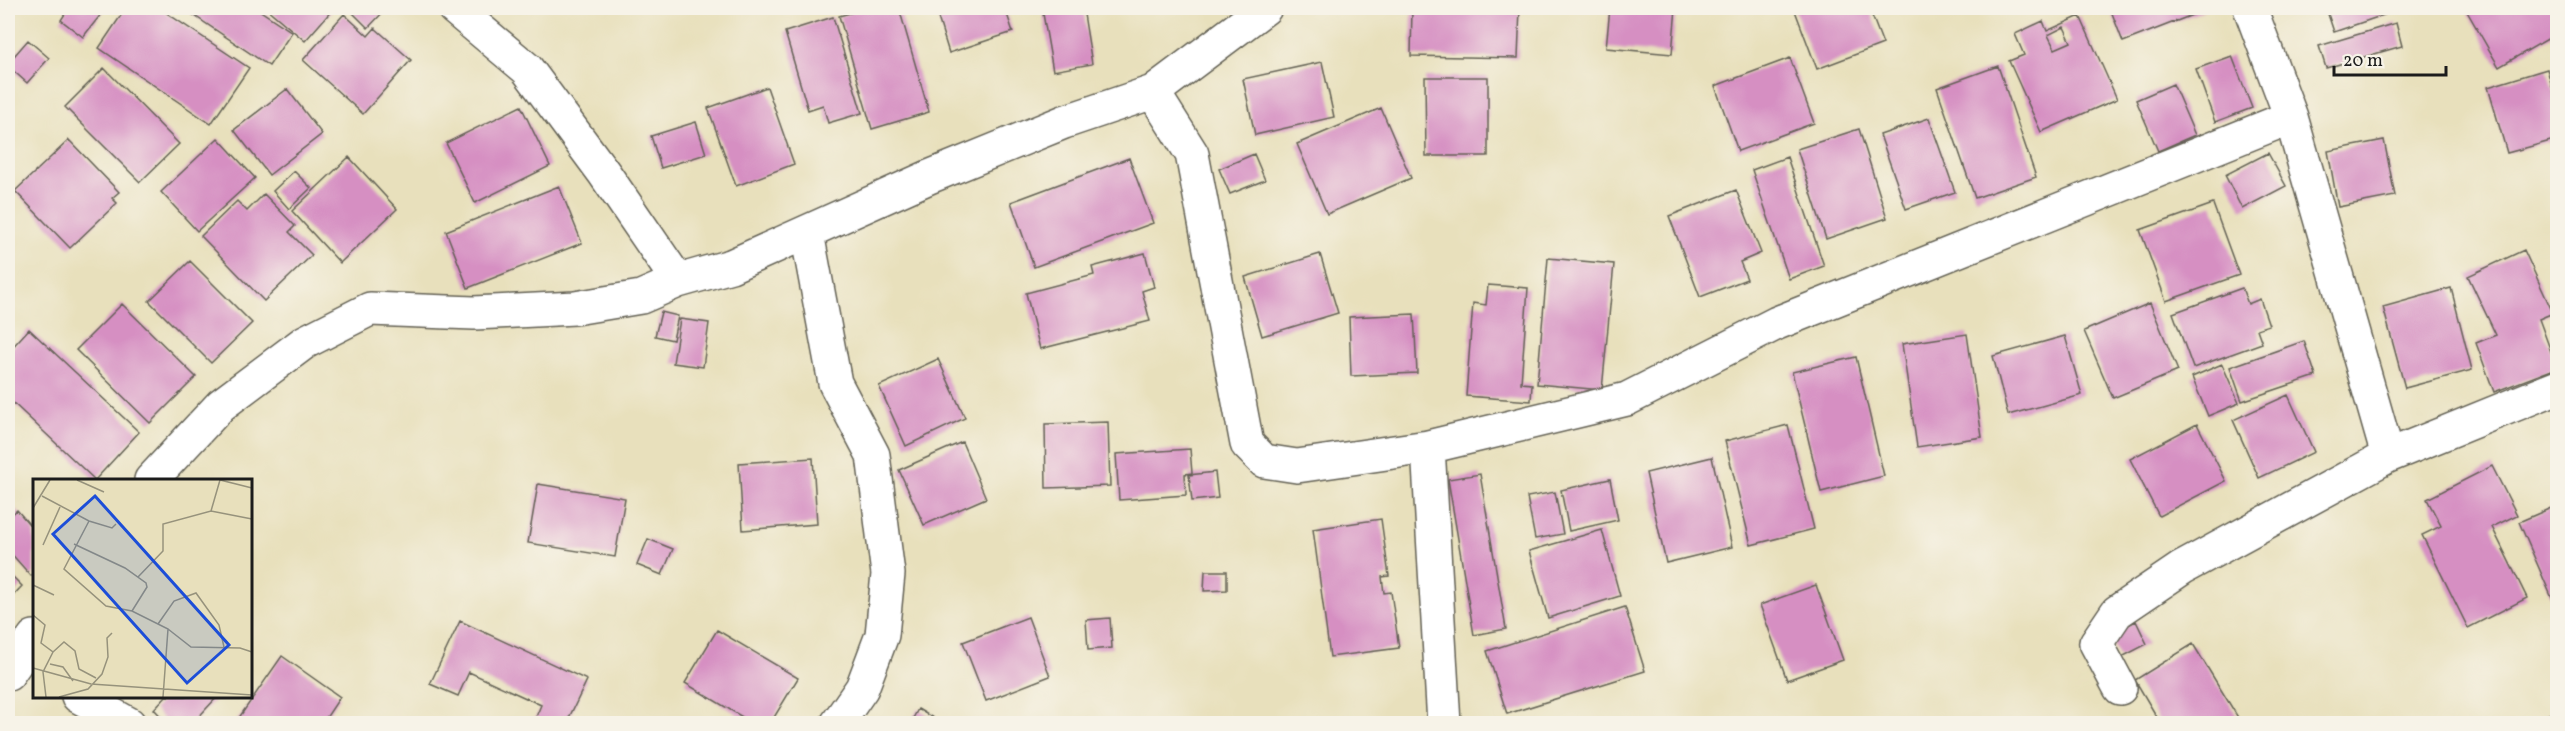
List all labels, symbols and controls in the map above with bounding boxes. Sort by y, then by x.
scale bar [2334,39,2446,77]
text: 20 m [2343,49,2383,74]
inset map [33,479,252,698]

